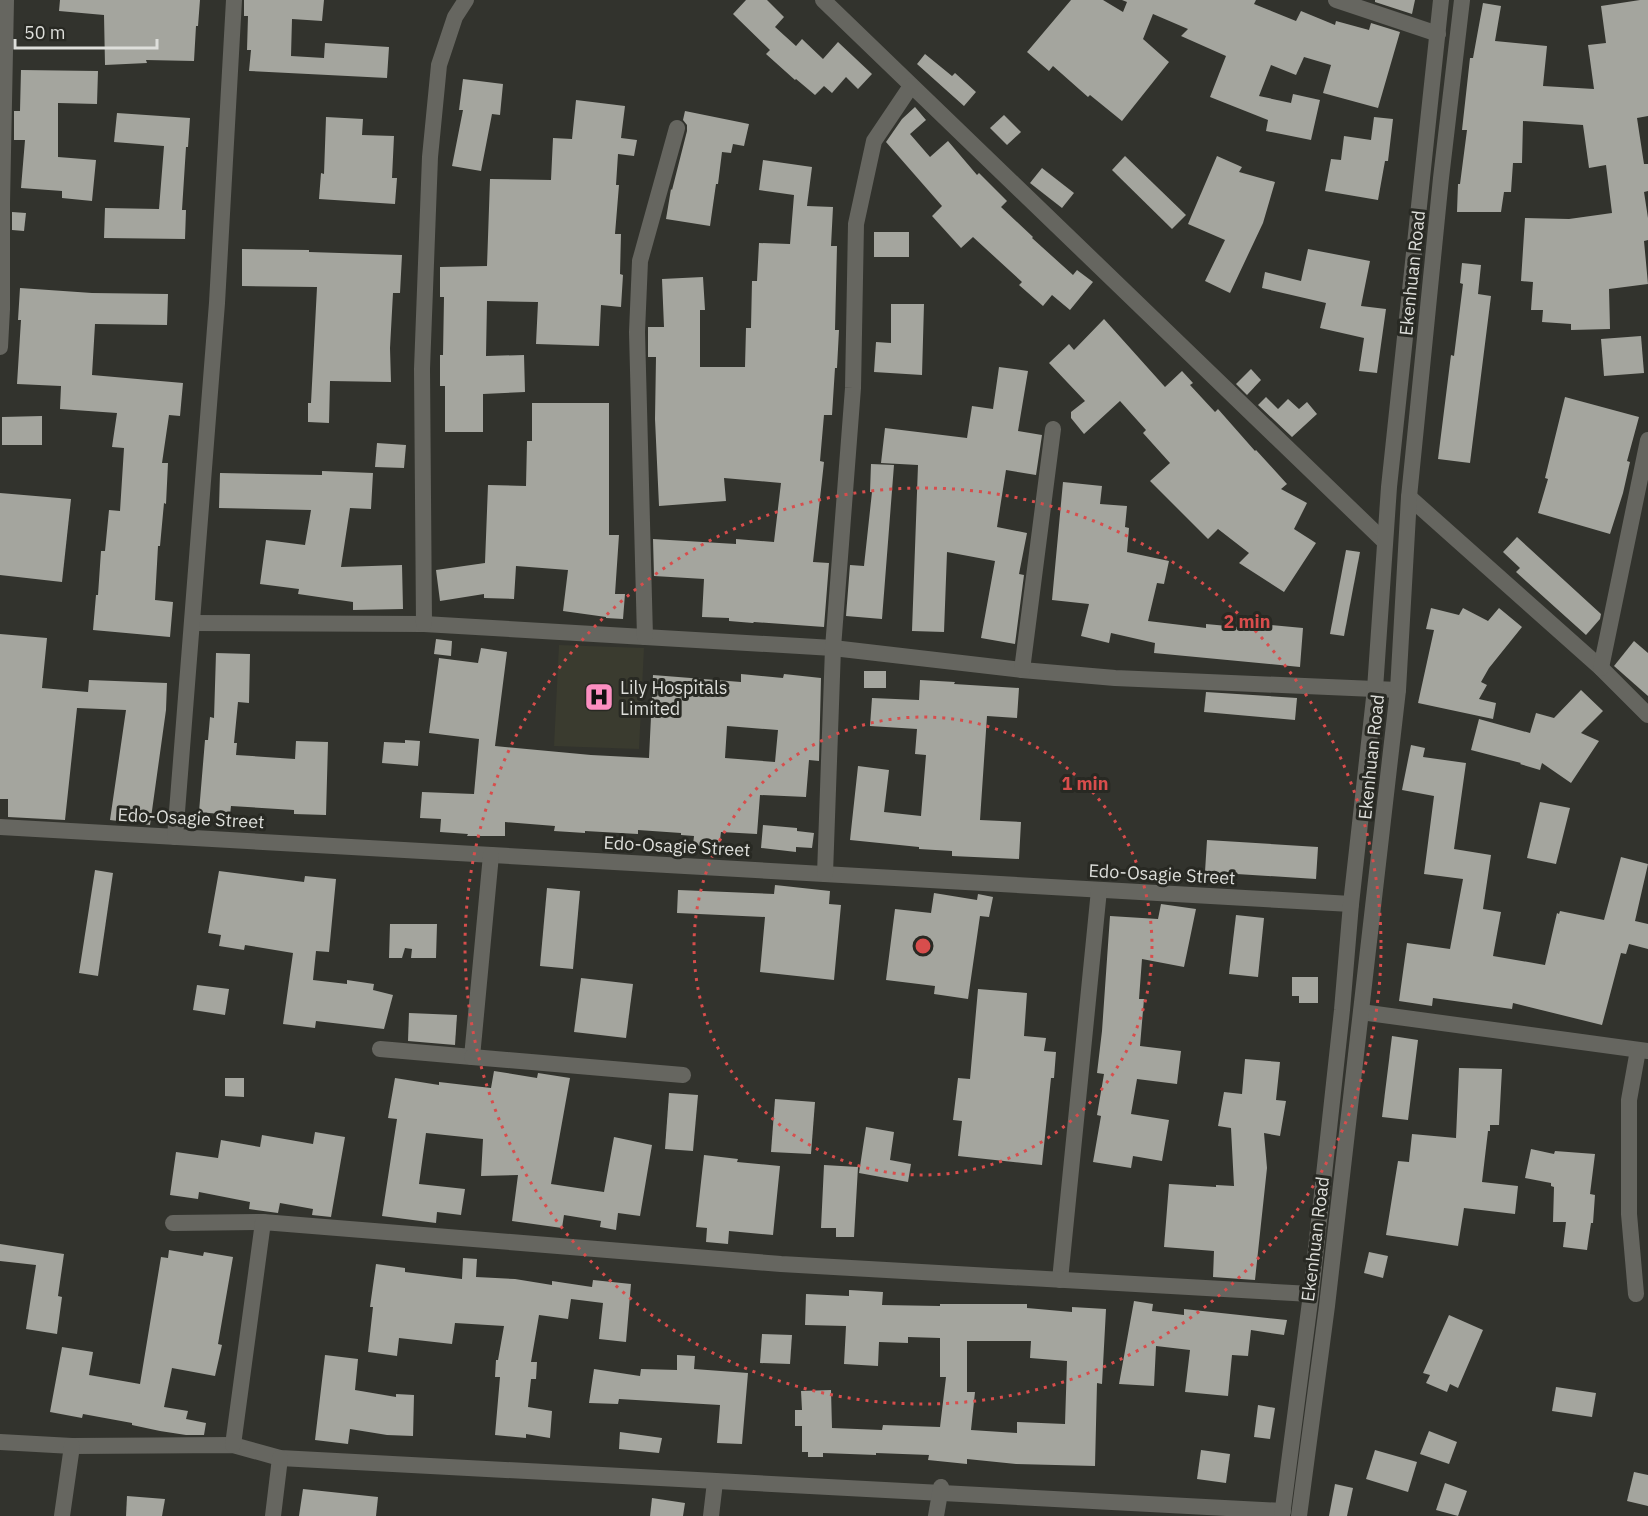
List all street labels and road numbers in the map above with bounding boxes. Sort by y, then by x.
street label: Ekenhuan Road [1394,209,1430,337]
street label: Ekenhuan Road [1353,693,1389,821]
street label: Edo-Osagie Street [117,803,265,833]
street label: Edo-Osagie Street [603,831,751,861]
street label: Edo-Osagie Street [1088,859,1236,889]
street label: Ekenhuan Road [1296,1175,1334,1303]

